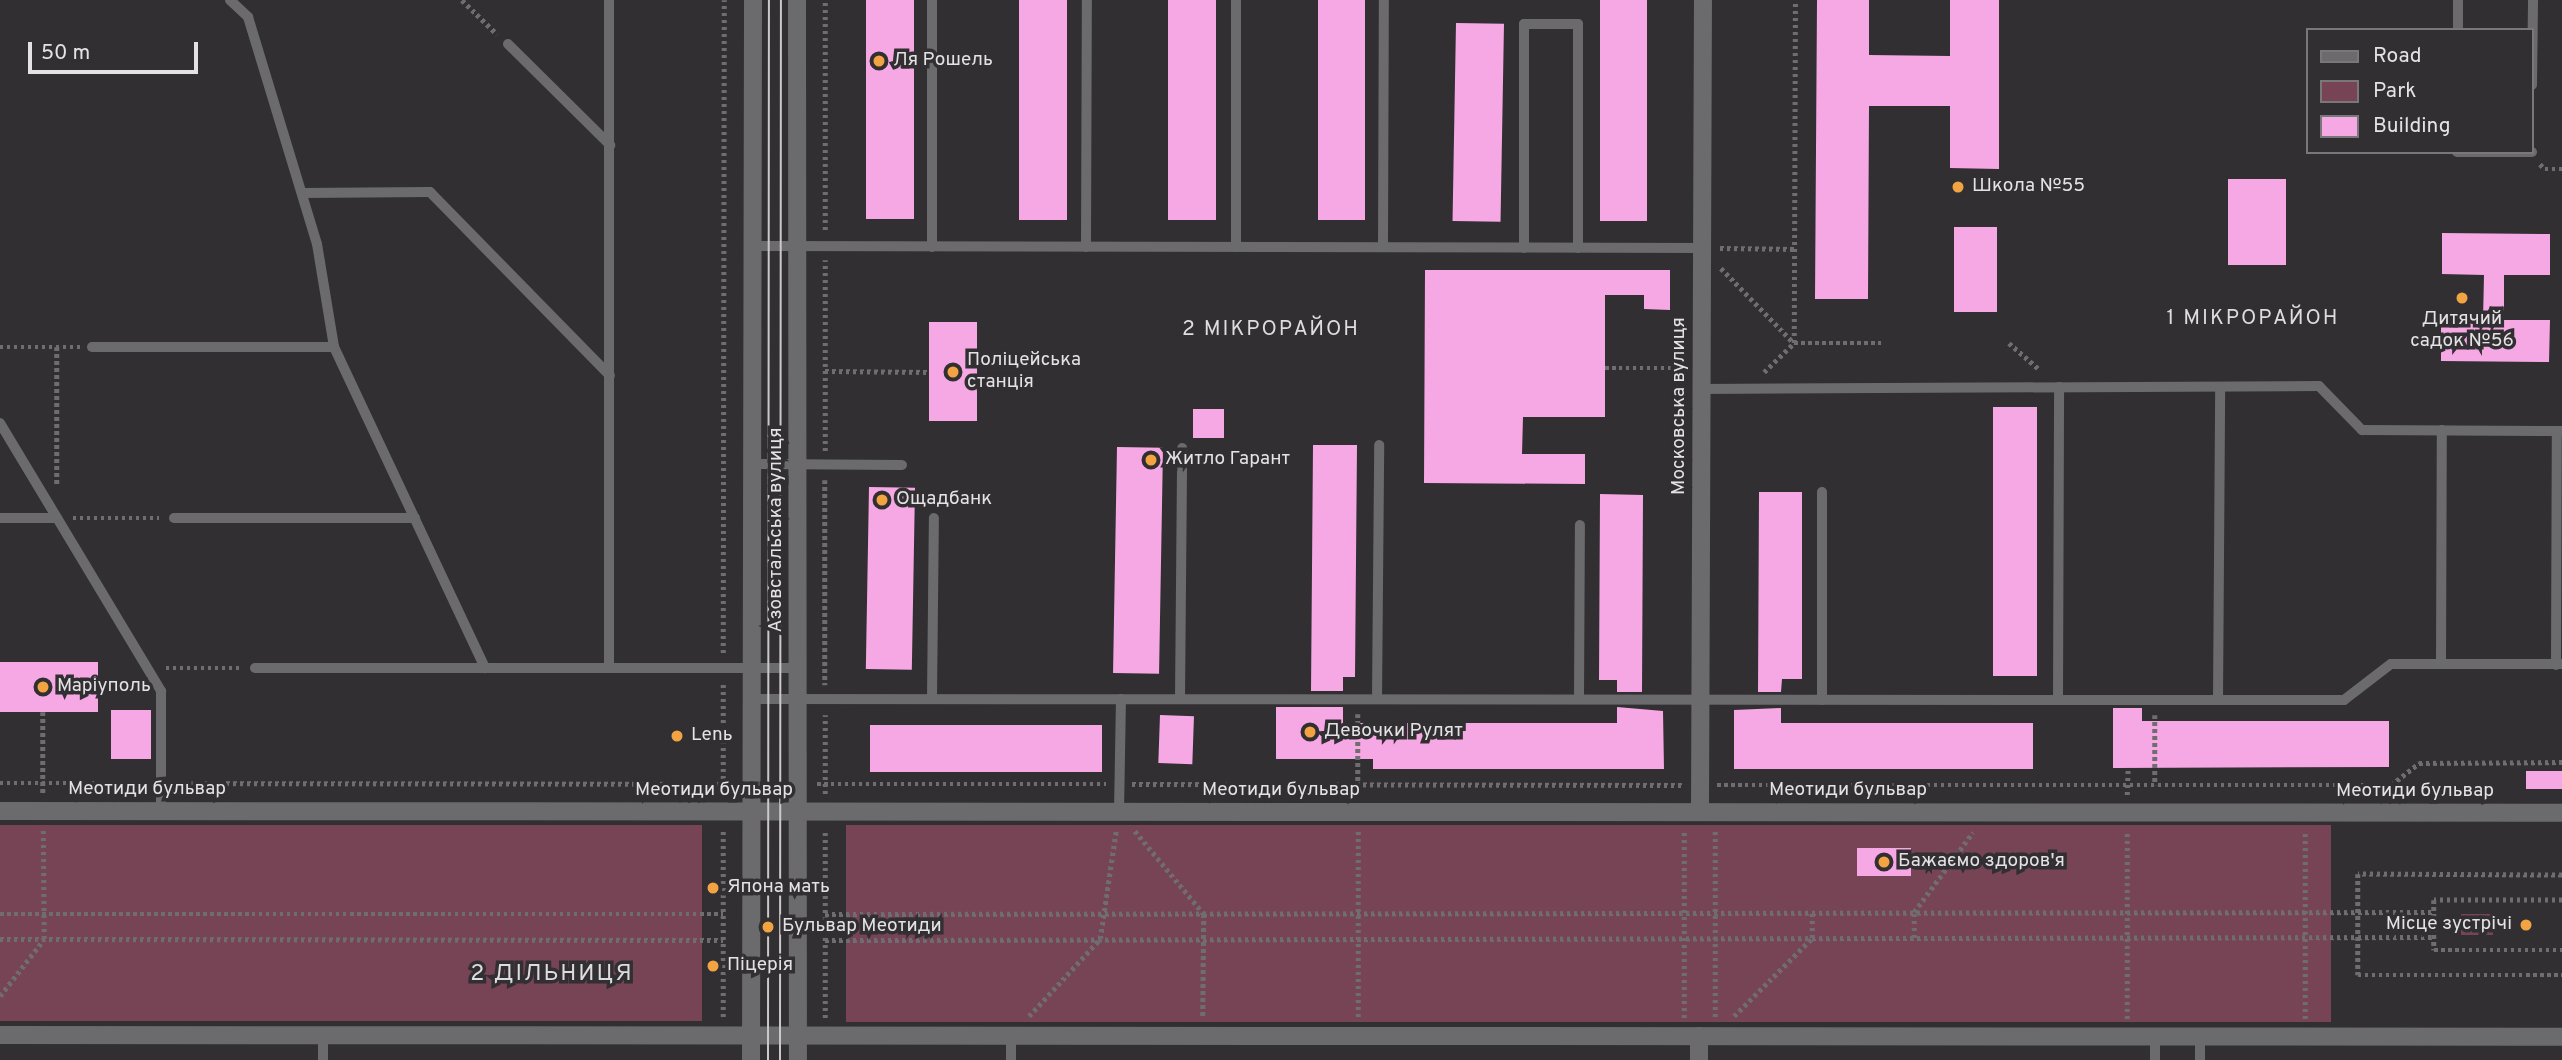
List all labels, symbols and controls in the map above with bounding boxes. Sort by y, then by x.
scale bar [32,28,201,72]
legend [2306,28,2534,154]
text: 50 m [41,40,90,67]
text: Road [2373,43,2422,70]
place label: Ля Рошель [893,50,993,72]
marker: Ля Рошель [871,53,887,69]
text: Park [2373,78,2416,105]
text: Building [2373,113,2451,140]
place label: Школа №55 [1972,176,2085,198]
marker: Школа №55 [1950,179,1966,195]
marker: Дитячий садок №56 [2454,290,2470,306]
district label: 1 МІКРОРАЙОН [2168,306,2338,332]
place label: Дитячий садок №56 [2410,309,2514,353]
district label: 2 МІКРОРАЙОН [1183,317,1359,343]
street label: Московська вулиця [1669,317,1691,495]
place label: Поліцейська станція [967,350,1081,394]
marker: Поліцейська станція [945,364,961,380]
street label: Азовстальська вулиця [766,427,788,633]
place label: Житло Гарант [1165,449,1290,471]
marker: Житло Гарант [1143,452,1159,468]
place label: Ощадбанк [896,489,992,511]
marker: Ощадбанк [874,492,890,508]
place label: Маріуполь [57,676,151,698]
marker: Маріуполь [35,679,51,695]
place label: Девочки Рулят [1324,721,1463,743]
marker: Девочки Рулят [1302,724,1318,740]
place label: Lenь [691,725,733,747]
marker: Lenь [669,728,685,744]
street label: Меотиди бульвар [68,779,226,801]
street label: Меотиди бульвар [635,780,793,802]
street label: Меотиди бульвар [1202,780,1360,802]
street label: Меотиди бульвар [1769,780,1927,802]
street label: Меотиди бульвар [2336,781,2494,803]
place label: Бажаємо здоров'я [1898,851,2065,873]
marker: Бажаємо здоров'я [1876,854,1892,870]
place label: Япона мать [727,877,830,899]
marker: Япона мать [705,880,721,896]
place label: Місце зустрічі [2386,914,2512,936]
place label: Бульвар Меотиди [782,916,942,938]
marker: Місце зустрічі [2518,917,2534,933]
marker: Бульвар Меотиди [760,919,776,935]
place label: Піцерія [727,955,793,977]
marker: Піцерія [705,958,721,974]
district label: 2 ДІЛЬНИЦЯ [471,961,633,989]

